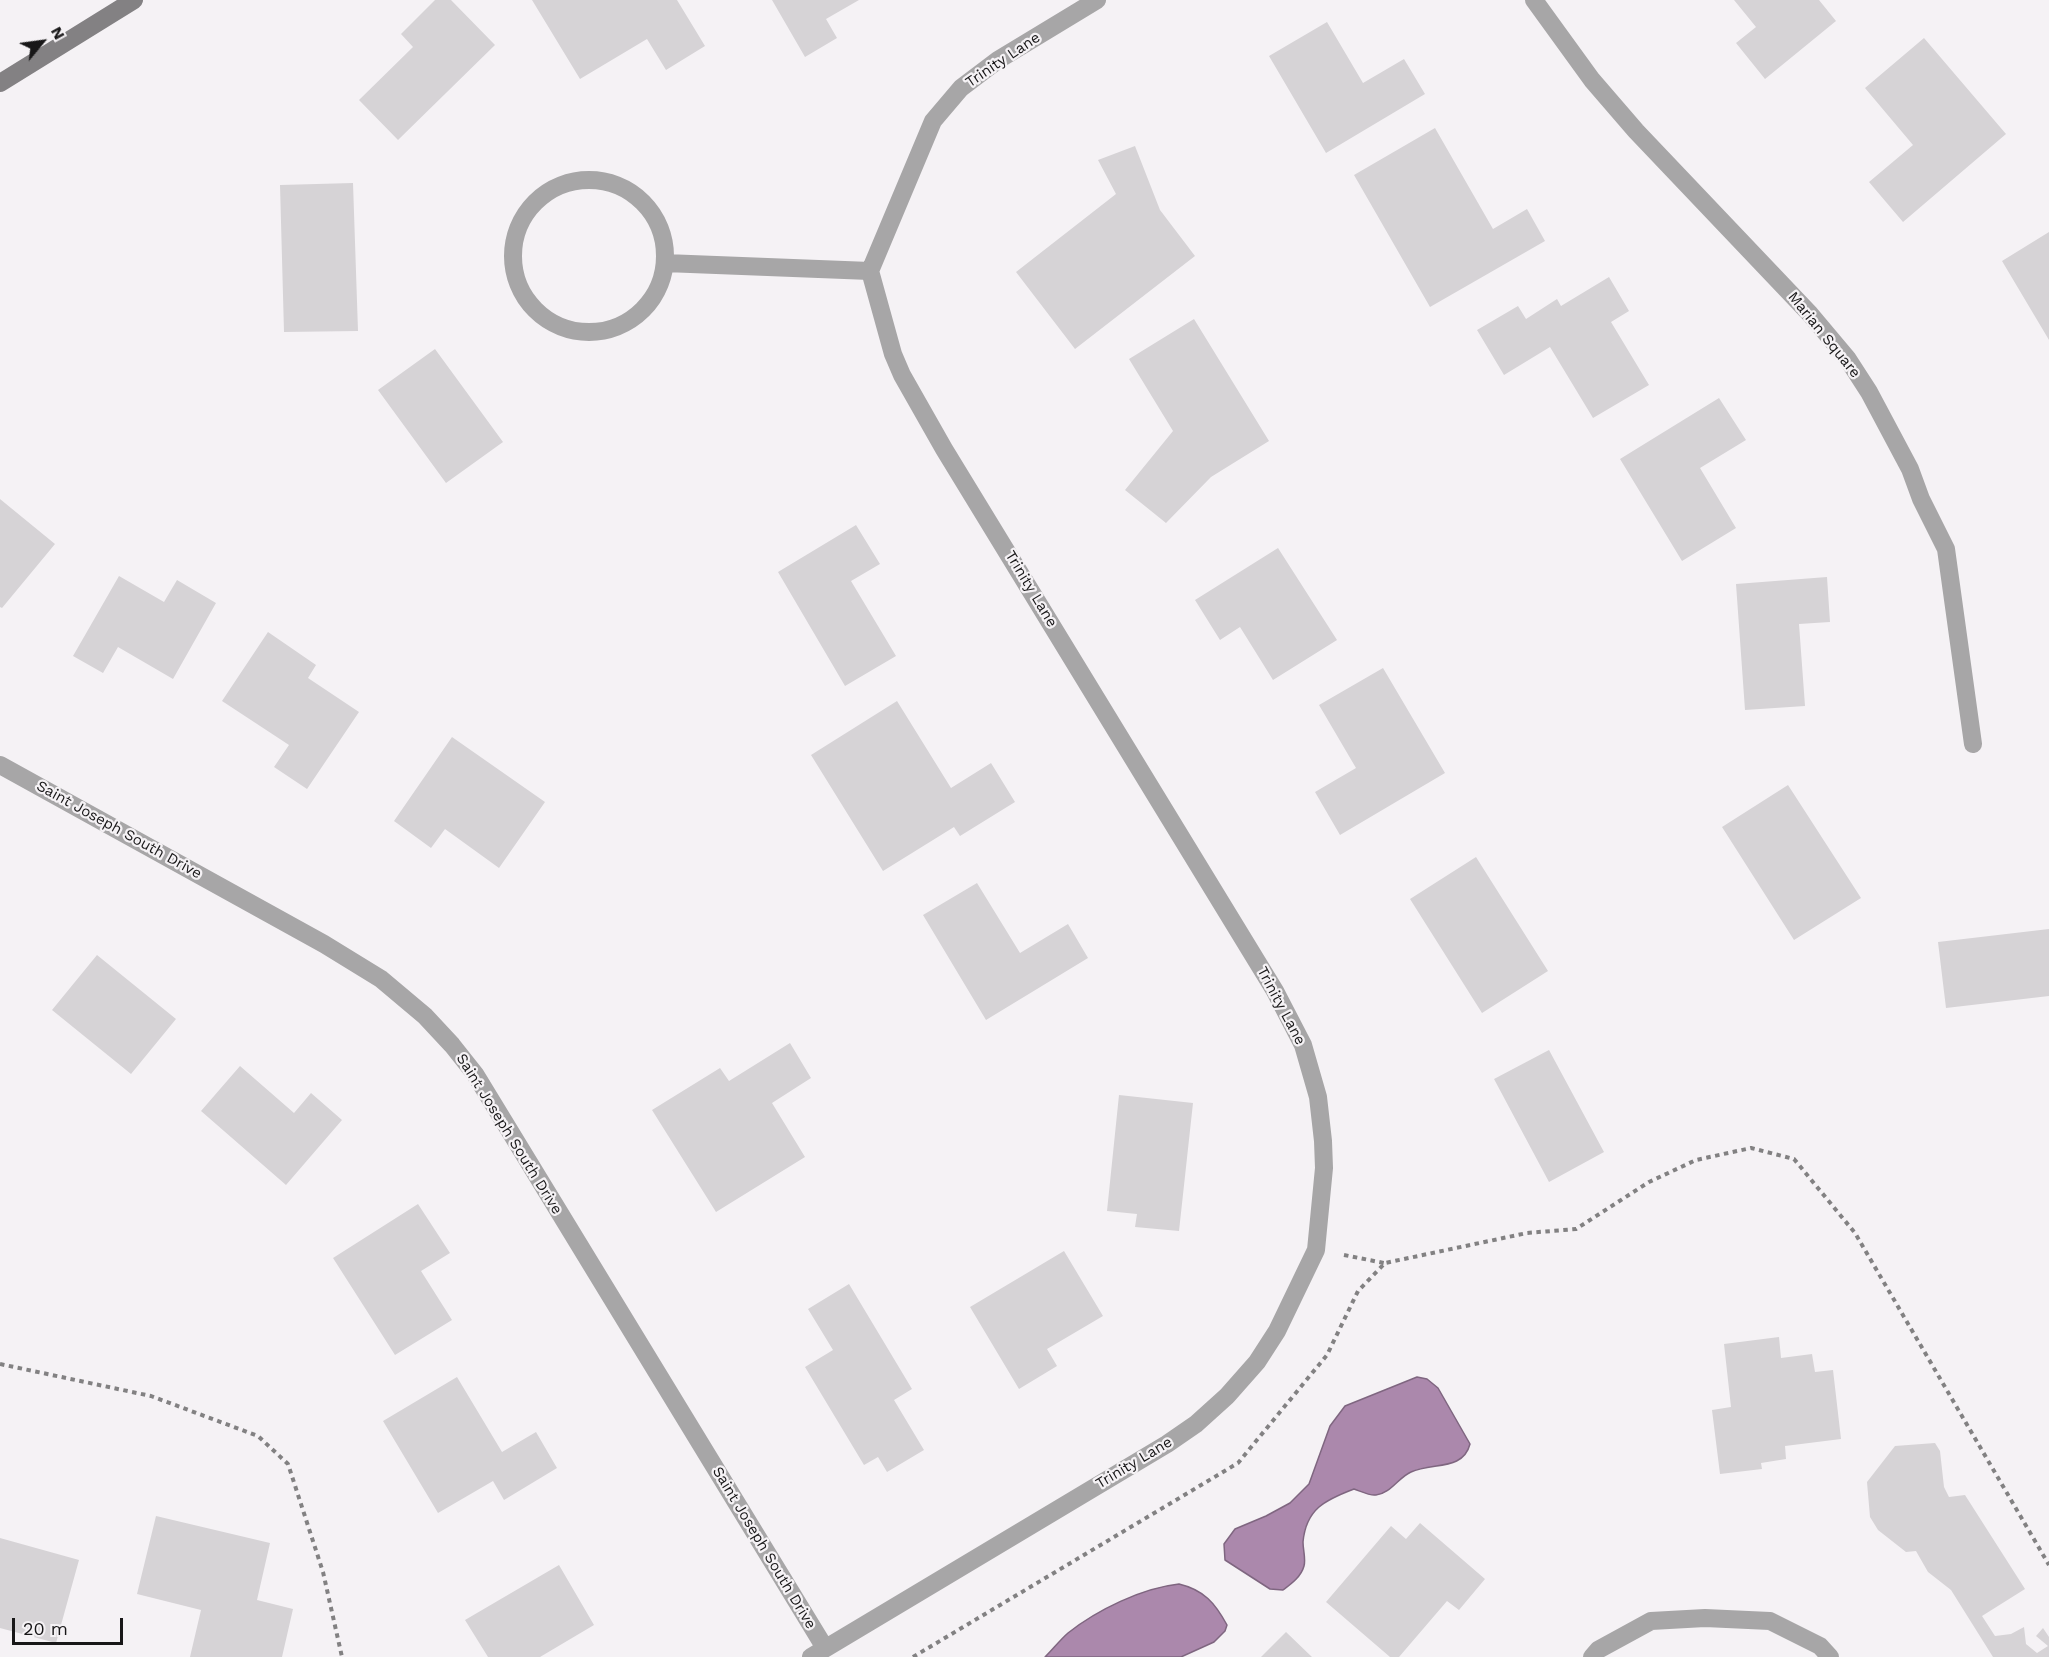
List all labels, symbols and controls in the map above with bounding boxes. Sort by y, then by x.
north arrow [12,12,72,72]
text: N [47,23,69,43]
street label: Trinity Lane [962,29,1044,91]
street label: Marian Square [1784,288,1864,382]
street label: Trinity Lane [1001,548,1061,630]
street label: Saint Joseph South Drive [33,777,205,883]
street label: Trinity Lane [1253,964,1309,1048]
street label: Saint Joseph South Drive [452,1050,566,1218]
street label: Trinity Lane [1093,1433,1175,1493]
street label: Saint Joseph South Drive [708,1464,820,1632]
scale bar [15,1606,126,1644]
text: 20 m [23,1618,68,1639]

